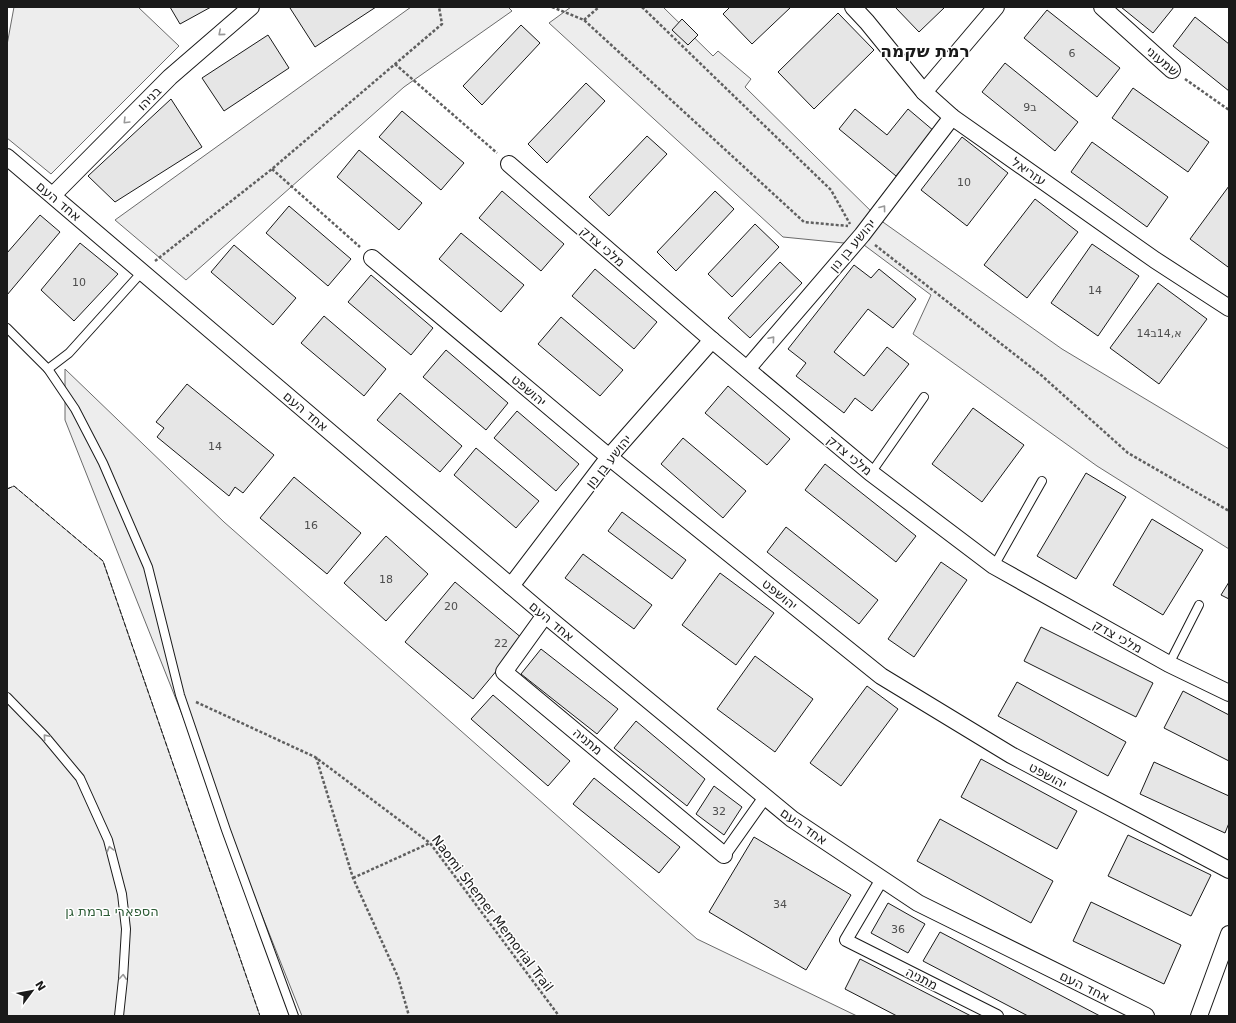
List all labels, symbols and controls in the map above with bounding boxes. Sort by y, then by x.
one-way arrow [219,28,226,35]
district label: רמת שקמה [880,41,970,61]
street label: שמעוני [1143,43,1182,79]
house number: 6 [1069,47,1076,60]
street label: בניהו [134,83,164,113]
house number: 9ב [1023,101,1037,114]
one-way arrow [124,116,131,124]
street label: עזריאל [1008,154,1049,189]
house number: 10 [957,176,971,189]
street label: אחד העם [33,178,84,224]
one-way arrow [878,205,886,212]
street label: יהושע בן נון [826,216,879,275]
street label: מלכי צדק [577,223,628,270]
house number: 10 [72,276,86,289]
house number: 14 [1088,284,1102,297]
house number: 14א,14ב [1136,327,1182,340]
one-way arrow [768,337,775,344]
street label: יהושפט [508,372,549,409]
street label: אחד העם [280,388,331,434]
street label: יהושע בן נון [582,432,634,491]
street label: מלכי צדק [824,432,875,479]
house number: 14 [208,440,222,453]
house number: 16 [304,519,318,532]
house number: 18 [379,573,393,586]
street label: יהושפט [759,576,800,613]
street label: אחד העם [526,598,577,644]
house number: 20 [444,600,458,613]
street label: מלכי צדק [1090,617,1145,656]
house number: 22 [494,637,508,650]
street label: מתניה [570,725,606,758]
one-way arrow [44,735,51,742]
street label: יהושפט [1026,759,1069,792]
house number: 32 [712,805,726,818]
street label: אחד העם [777,805,830,848]
street label: Naomi Shemer Memorial Trail [429,832,556,994]
one-way arrow [107,846,115,852]
house number: 34 [773,898,787,911]
park label: הספארי ברמת גן [65,904,159,919]
house number: 36 [891,923,905,936]
street label: מתניה [903,964,940,993]
street label: אחד העם [1057,968,1112,1005]
north arrow [12,971,52,1011]
one-way arrow [119,974,128,980]
text: N [32,979,48,993]

